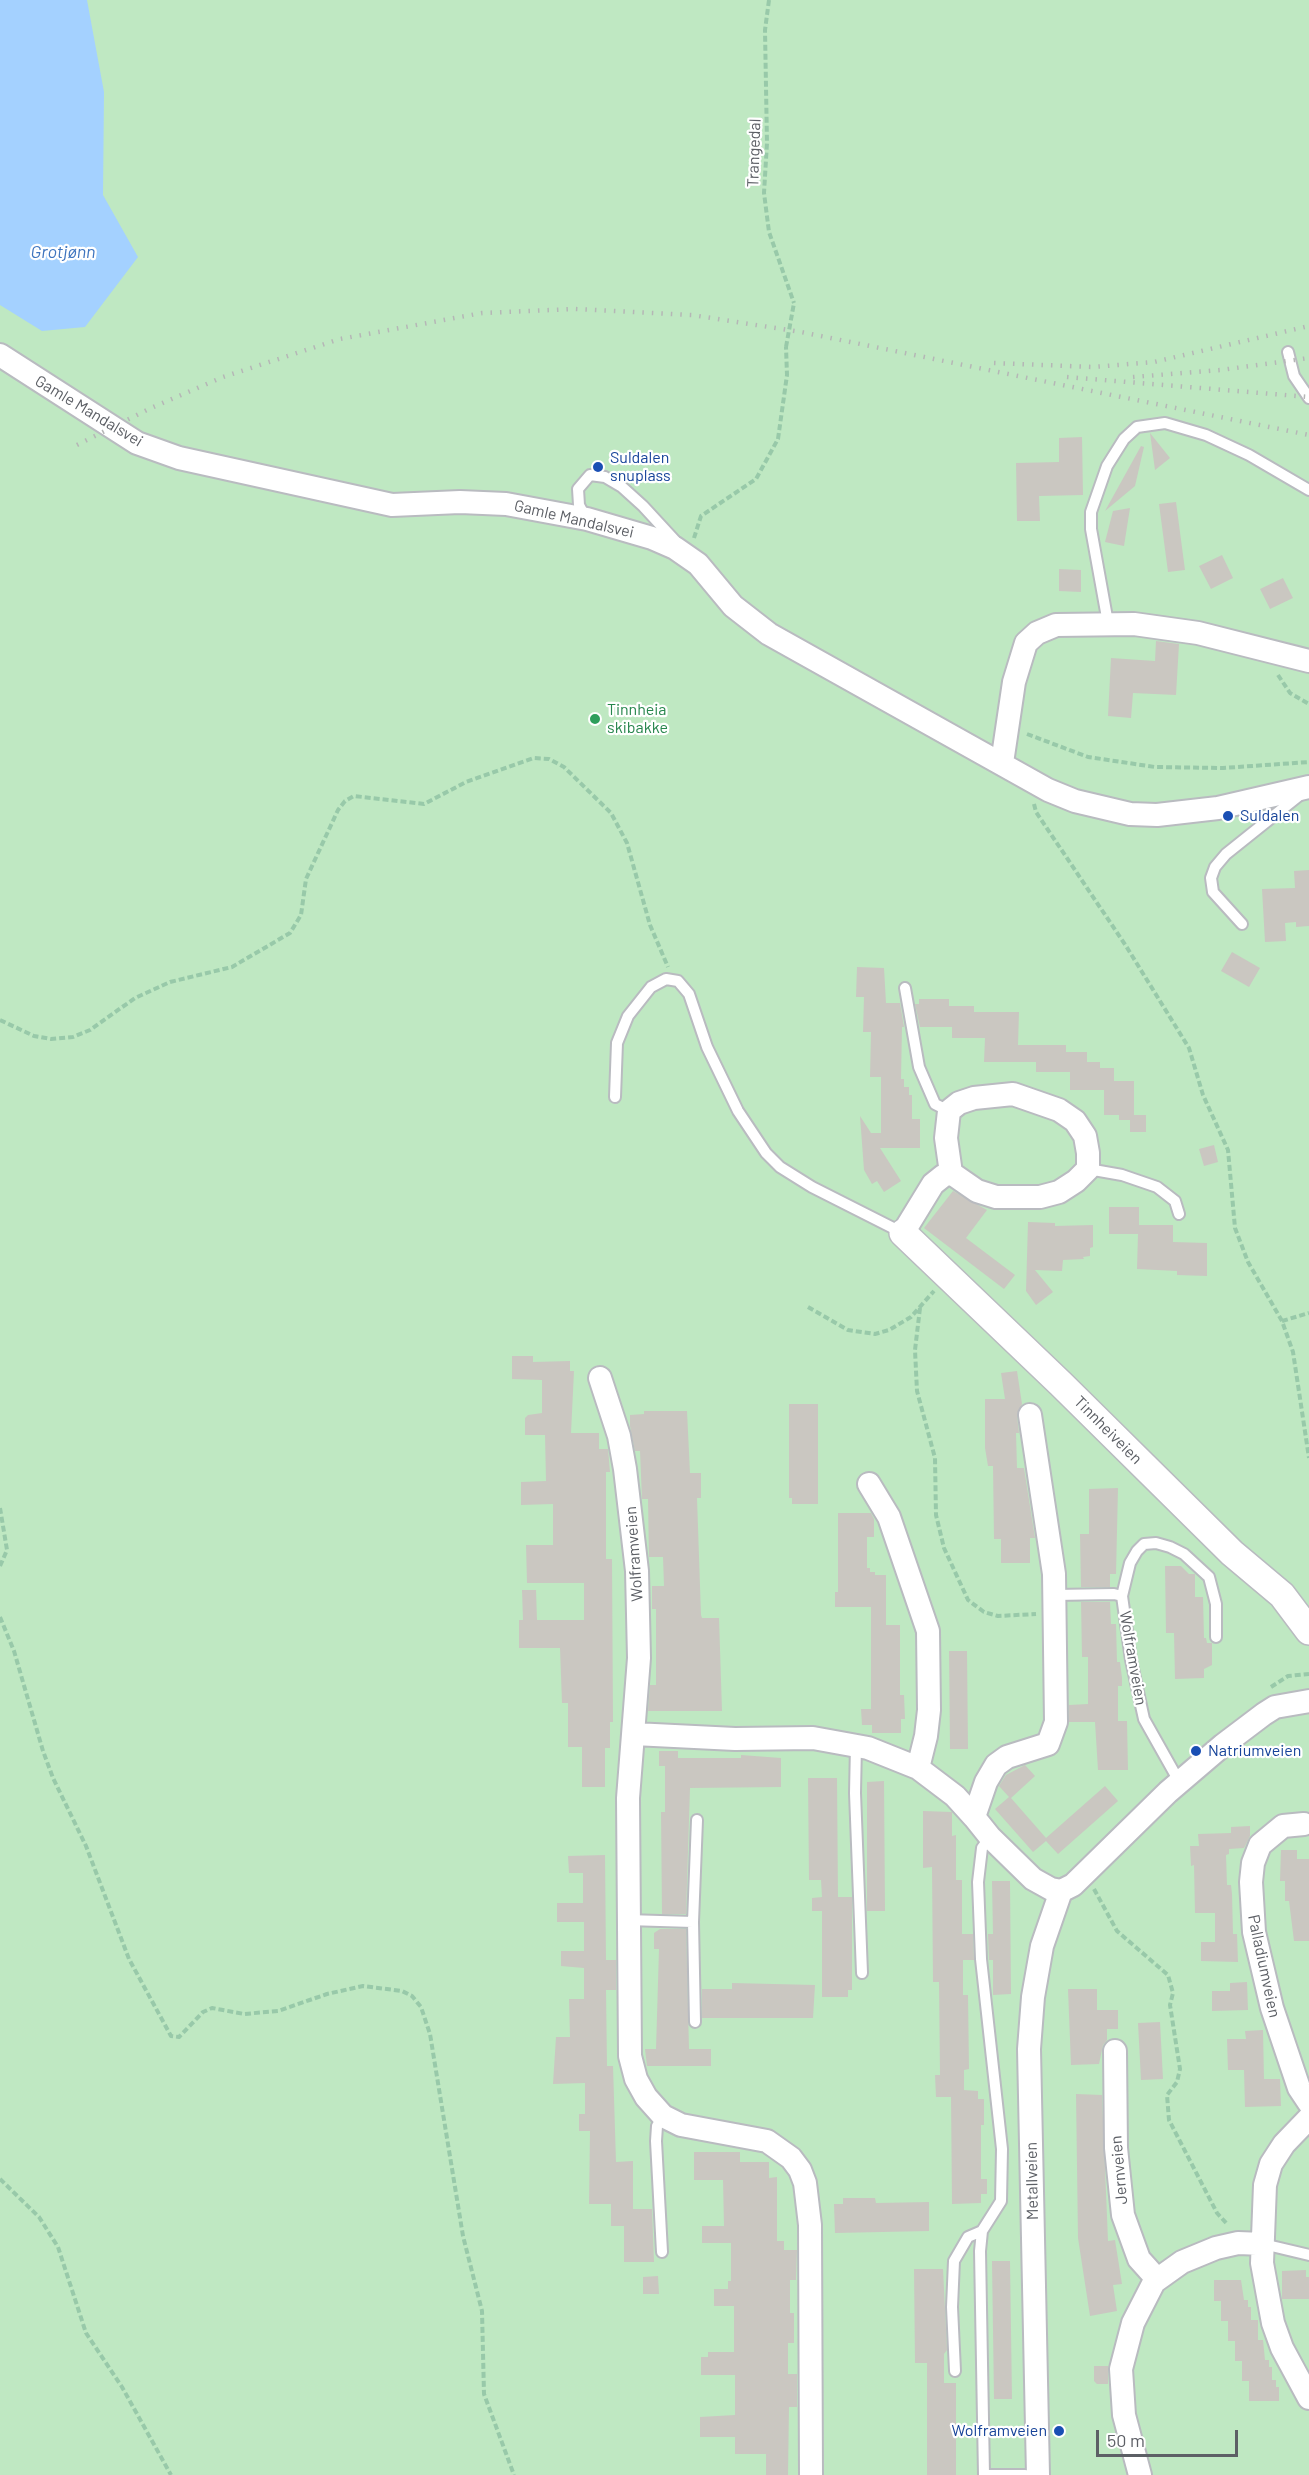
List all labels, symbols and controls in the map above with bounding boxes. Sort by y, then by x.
street label: Trangedal [743,118,765,188]
water label: Grotjønn [30,241,96,263]
street label: Gamle Mandalsvei [32,371,146,451]
place label: Suldalen snuplass [610,448,671,486]
marker: Suldalen snuplass [591,460,605,474]
street label: Gamle Mandalsvei [512,496,636,542]
place label: Tinnheia skibakke [607,700,668,738]
marker: Tinnheia skibakke [588,712,602,726]
place label: Suldalen [1240,806,1299,826]
marker: Suldalen [1221,809,1235,823]
street label: Tinnheiveien [1070,1392,1146,1468]
street label: Wolframveien [621,1506,647,1602]
street label: Wolframveien [1115,1609,1151,1707]
place label: Natriumveien [1208,1741,1301,1761]
marker: Natriumveien [1189,1744,1203,1758]
street label: Palladiumveien [1244,1913,1284,2019]
street label: Jernveien [1106,2135,1132,2205]
street label: Metallveien [1022,2142,1042,2220]
scale bar [1099,2418,1242,2456]
place label: Wolframveien [951,2421,1047,2441]
marker: Wolframveien [1052,2424,1066,2438]
text: 50 m [1107,2429,1145,2451]

